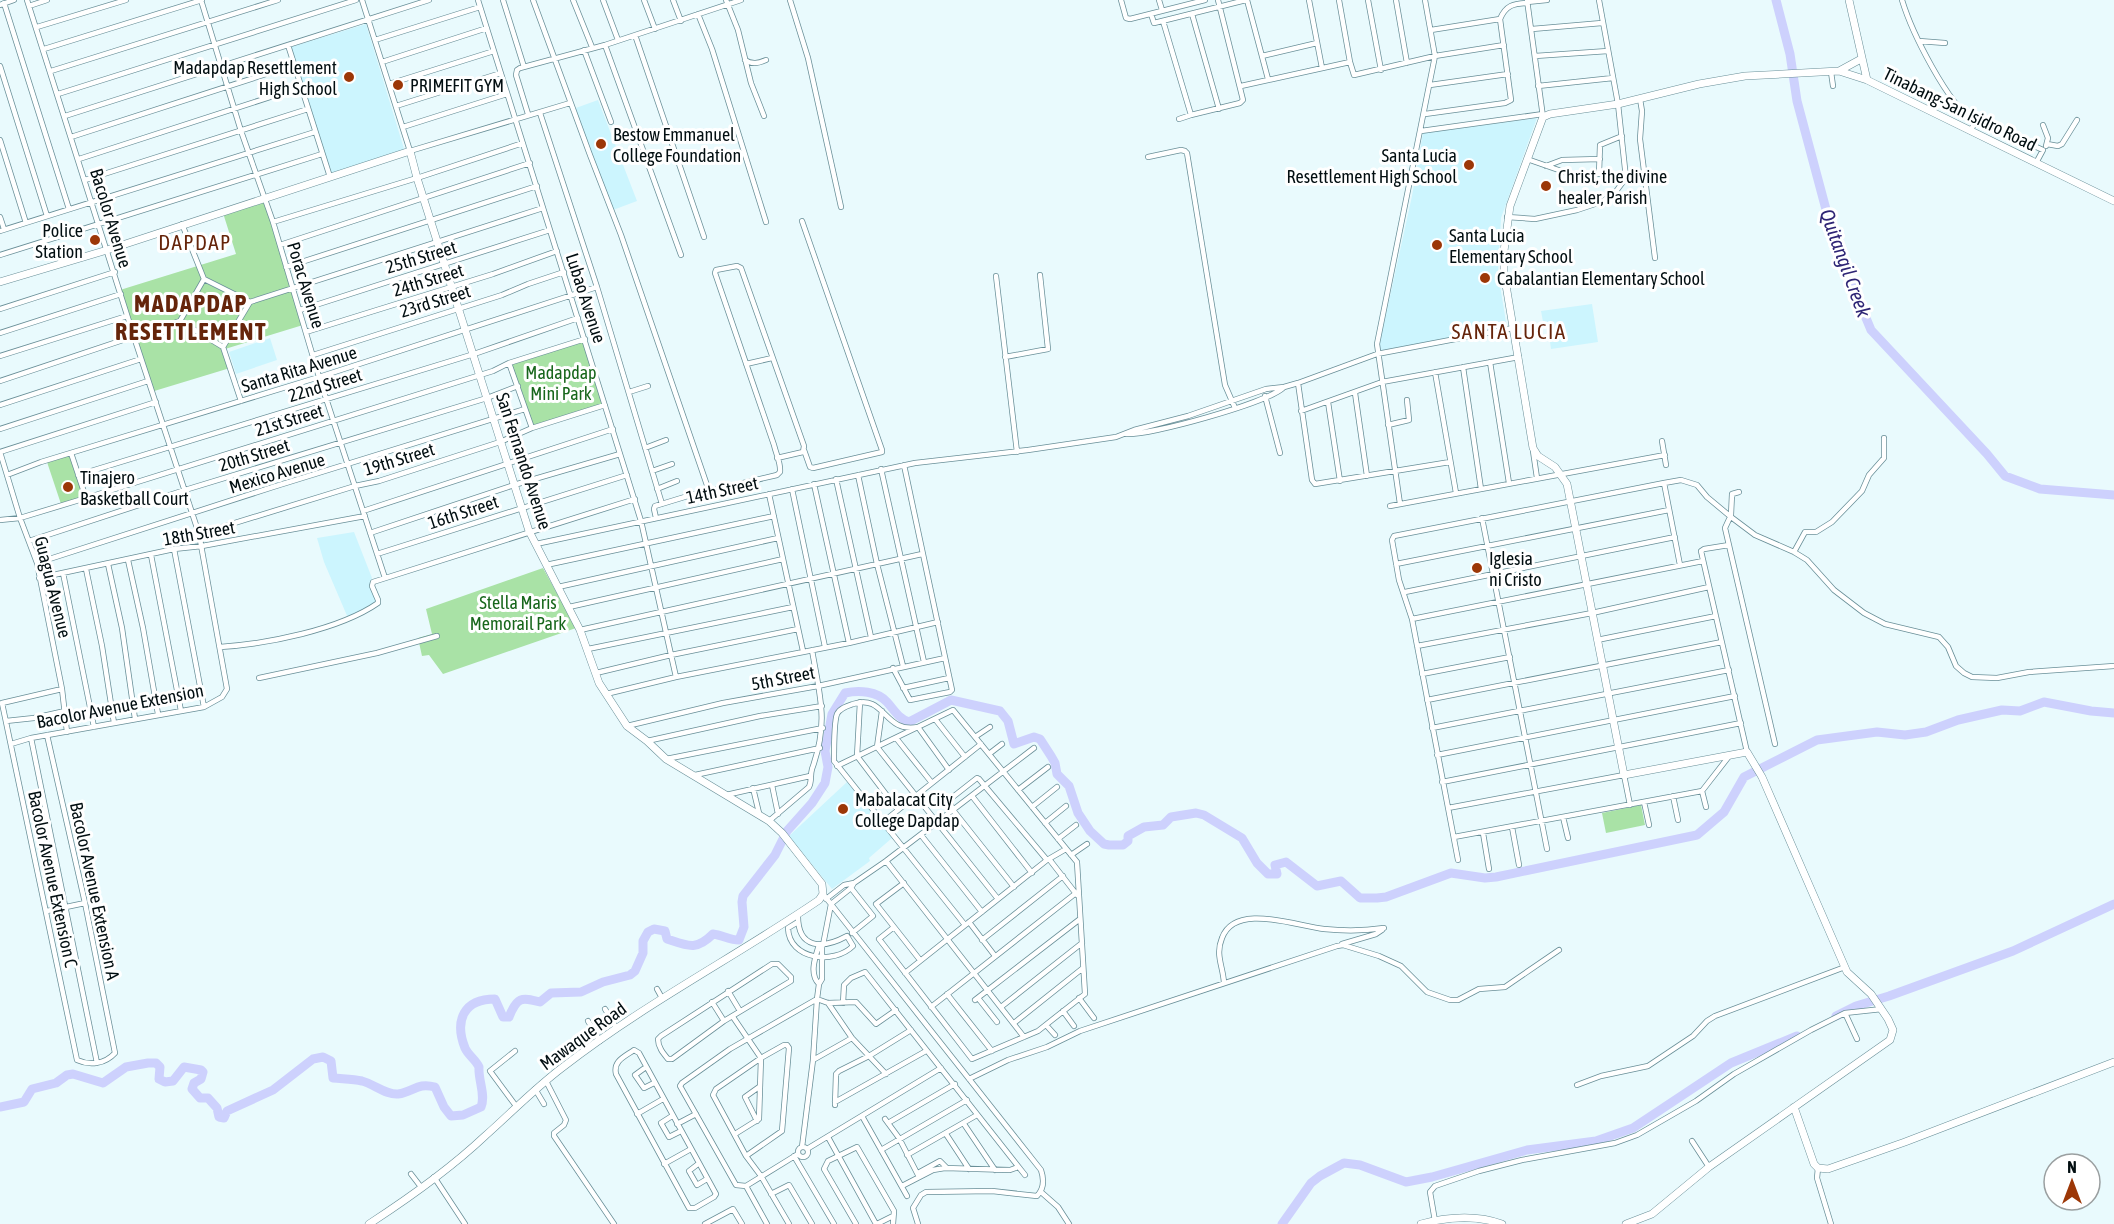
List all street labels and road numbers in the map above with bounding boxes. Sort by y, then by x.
street label: Tinabang-San Isidro Road [1880,63,2040,155]
street label: Bacolor Avenue [86,166,136,270]
street label: 25th Street [383,236,459,278]
street label: Porac Avenue [283,239,329,331]
street label: Lubao Avenue [562,250,610,346]
street label: 24th Street [390,259,466,301]
street label: 23rd Street [397,280,473,322]
street label: Santa Rita Avenue [239,341,359,397]
street label: 22nd Street [286,364,364,406]
street label: San Fernando Avenue [492,390,556,532]
street label: 21st Street [252,400,326,440]
street label: 20th Street [216,434,292,476]
street label: 19th Street [361,438,437,480]
street label: Mexico Avenue [227,449,327,497]
street label: 14th Street [684,472,760,508]
street label: 16th Street [425,491,501,533]
street label: 18th Street [161,516,237,550]
street label: Guagua Avenue [30,534,76,640]
street label: 5th Street [749,662,817,694]
street label: Bacolor Avenue Extension [35,680,205,732]
street label: Bacolor Avenue Extension C [24,789,82,969]
street label: Bacolor Avenue Extension A [66,800,124,982]
street label: Mawaque Road [536,998,630,1074]

